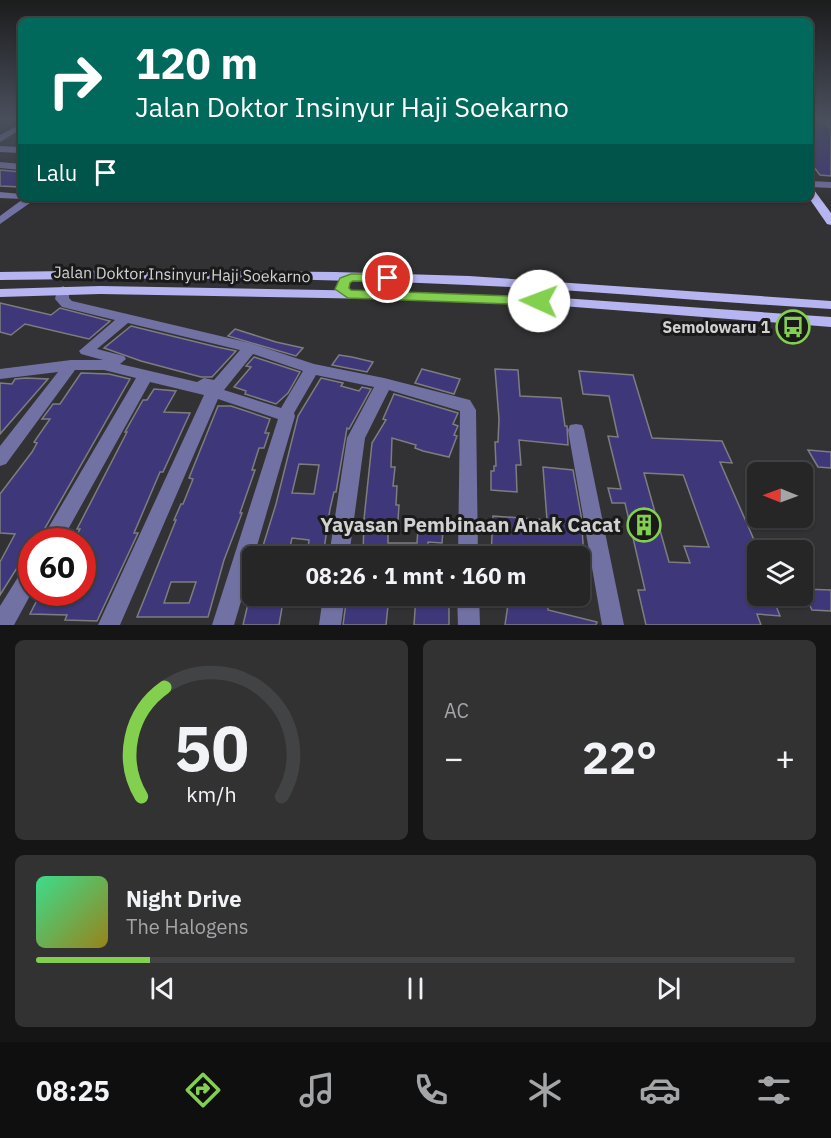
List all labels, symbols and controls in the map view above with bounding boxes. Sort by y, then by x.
text: 120 m [135,36,258,91]
icon: right [36,42,114,120]
text: Jalan Doktor Insinyur Haji Soekarno [135,89,569,124]
icon: arrive [89,156,122,189]
text: Lalu [36,158,77,187]
pin [362,252,413,303]
icon: arrive [371,261,404,294]
street label: Jalan Doktor Insinyur Haji Soekarno [53,262,311,286]
position arrow [507,269,571,333]
bus stop icon: Semolowaru 1 [775,309,811,345]
place label: Semolowaru 1 [662,317,770,337]
north arrow [747,462,813,528]
map controls [747,462,813,606]
building icon: Yayasan Pembinaan Anak Cacat [626,507,662,543]
place label: Yayasan Pembinaan Anak Cacat [320,511,621,538]
speed limit sign: 60 [18,528,96,606]
button: layers [747,540,813,606]
text: 08:26 · 1 mnt · 160 m [306,561,526,590]
text: AC [444,697,469,724]
text: 50 [174,707,249,788]
text: 22° [582,728,657,786]
text: − [444,736,464,779]
text: + [775,736,795,779]
text: km/h [186,780,237,808]
text: Night Drive [126,884,242,913]
text: The Halogens [126,913,248,940]
icon: previous [146,972,179,1005]
icon: pause [399,972,432,1005]
icon: next [652,972,685,1005]
icon: directions [182,1069,224,1111]
icon: music [296,1069,338,1111]
icon: phone [410,1069,452,1111]
icon: climate [524,1069,566,1111]
icon: car [639,1069,681,1111]
icon: filters [753,1069,795,1111]
text: 08:25 [36,1073,110,1108]

